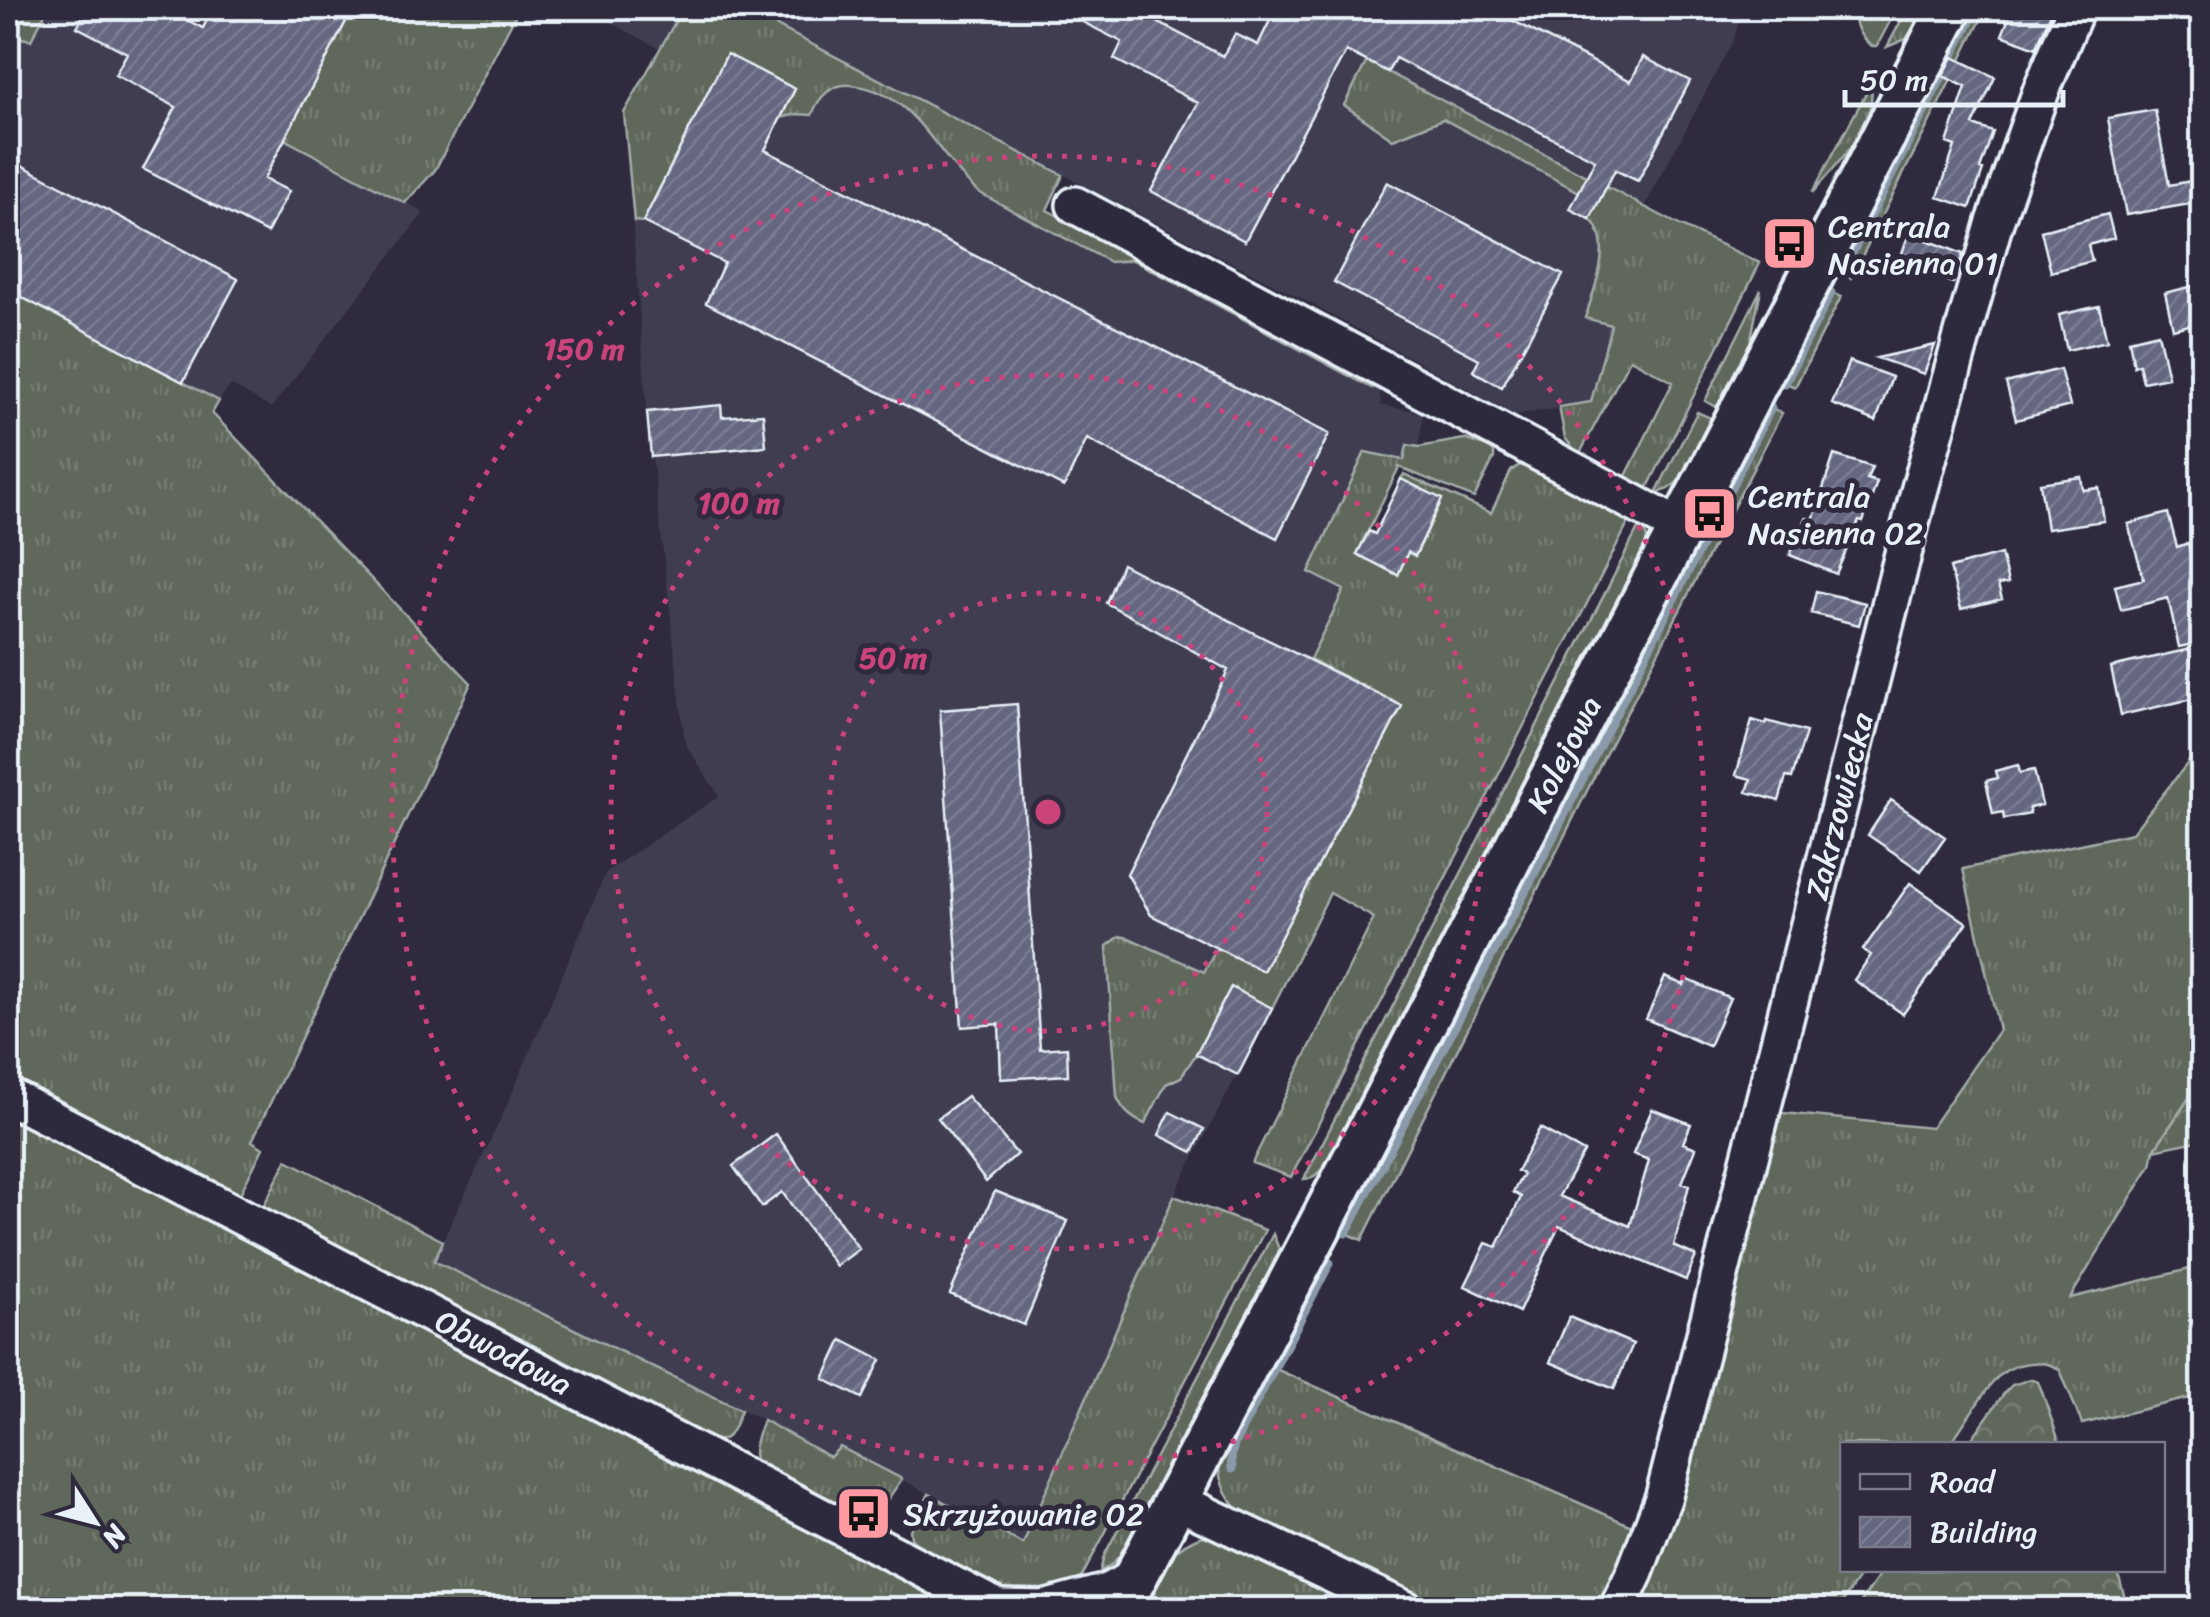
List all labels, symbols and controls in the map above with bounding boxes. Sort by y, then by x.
scale bar [1845,45,2062,107]
text: 50 m [1860,53,1928,107]
place label: Centrala Nasienna 01 [1828,198,1998,292]
bus stop icon: Centrala Nasienna 01 [1759,214,1819,274]
text: 150 m [544,322,625,376]
place label: Centrala Nasienna 02 [1748,468,1923,562]
text: 100 m [698,476,780,530]
bus stop icon: Centrala Nasienna 02 [1679,484,1739,544]
text: 50 m [859,631,927,685]
street label: Kolejowa [1510,685,1618,823]
street label: Zakrzowiecka [1788,706,1891,906]
centre of rings [1030,794,1066,830]
street label: Obwodowa [425,1293,582,1412]
legend [1840,1442,2165,1572]
text: Road [1930,1455,1997,1509]
north arrow [45,1472,145,1572]
bus stop icon: Skrzyżowanie 02 [834,1484,894,1544]
place label: Skrzyżowanie 02 [903,1486,1144,1543]
text: Building [1930,1505,2037,1559]
text: N [89,1513,141,1559]

